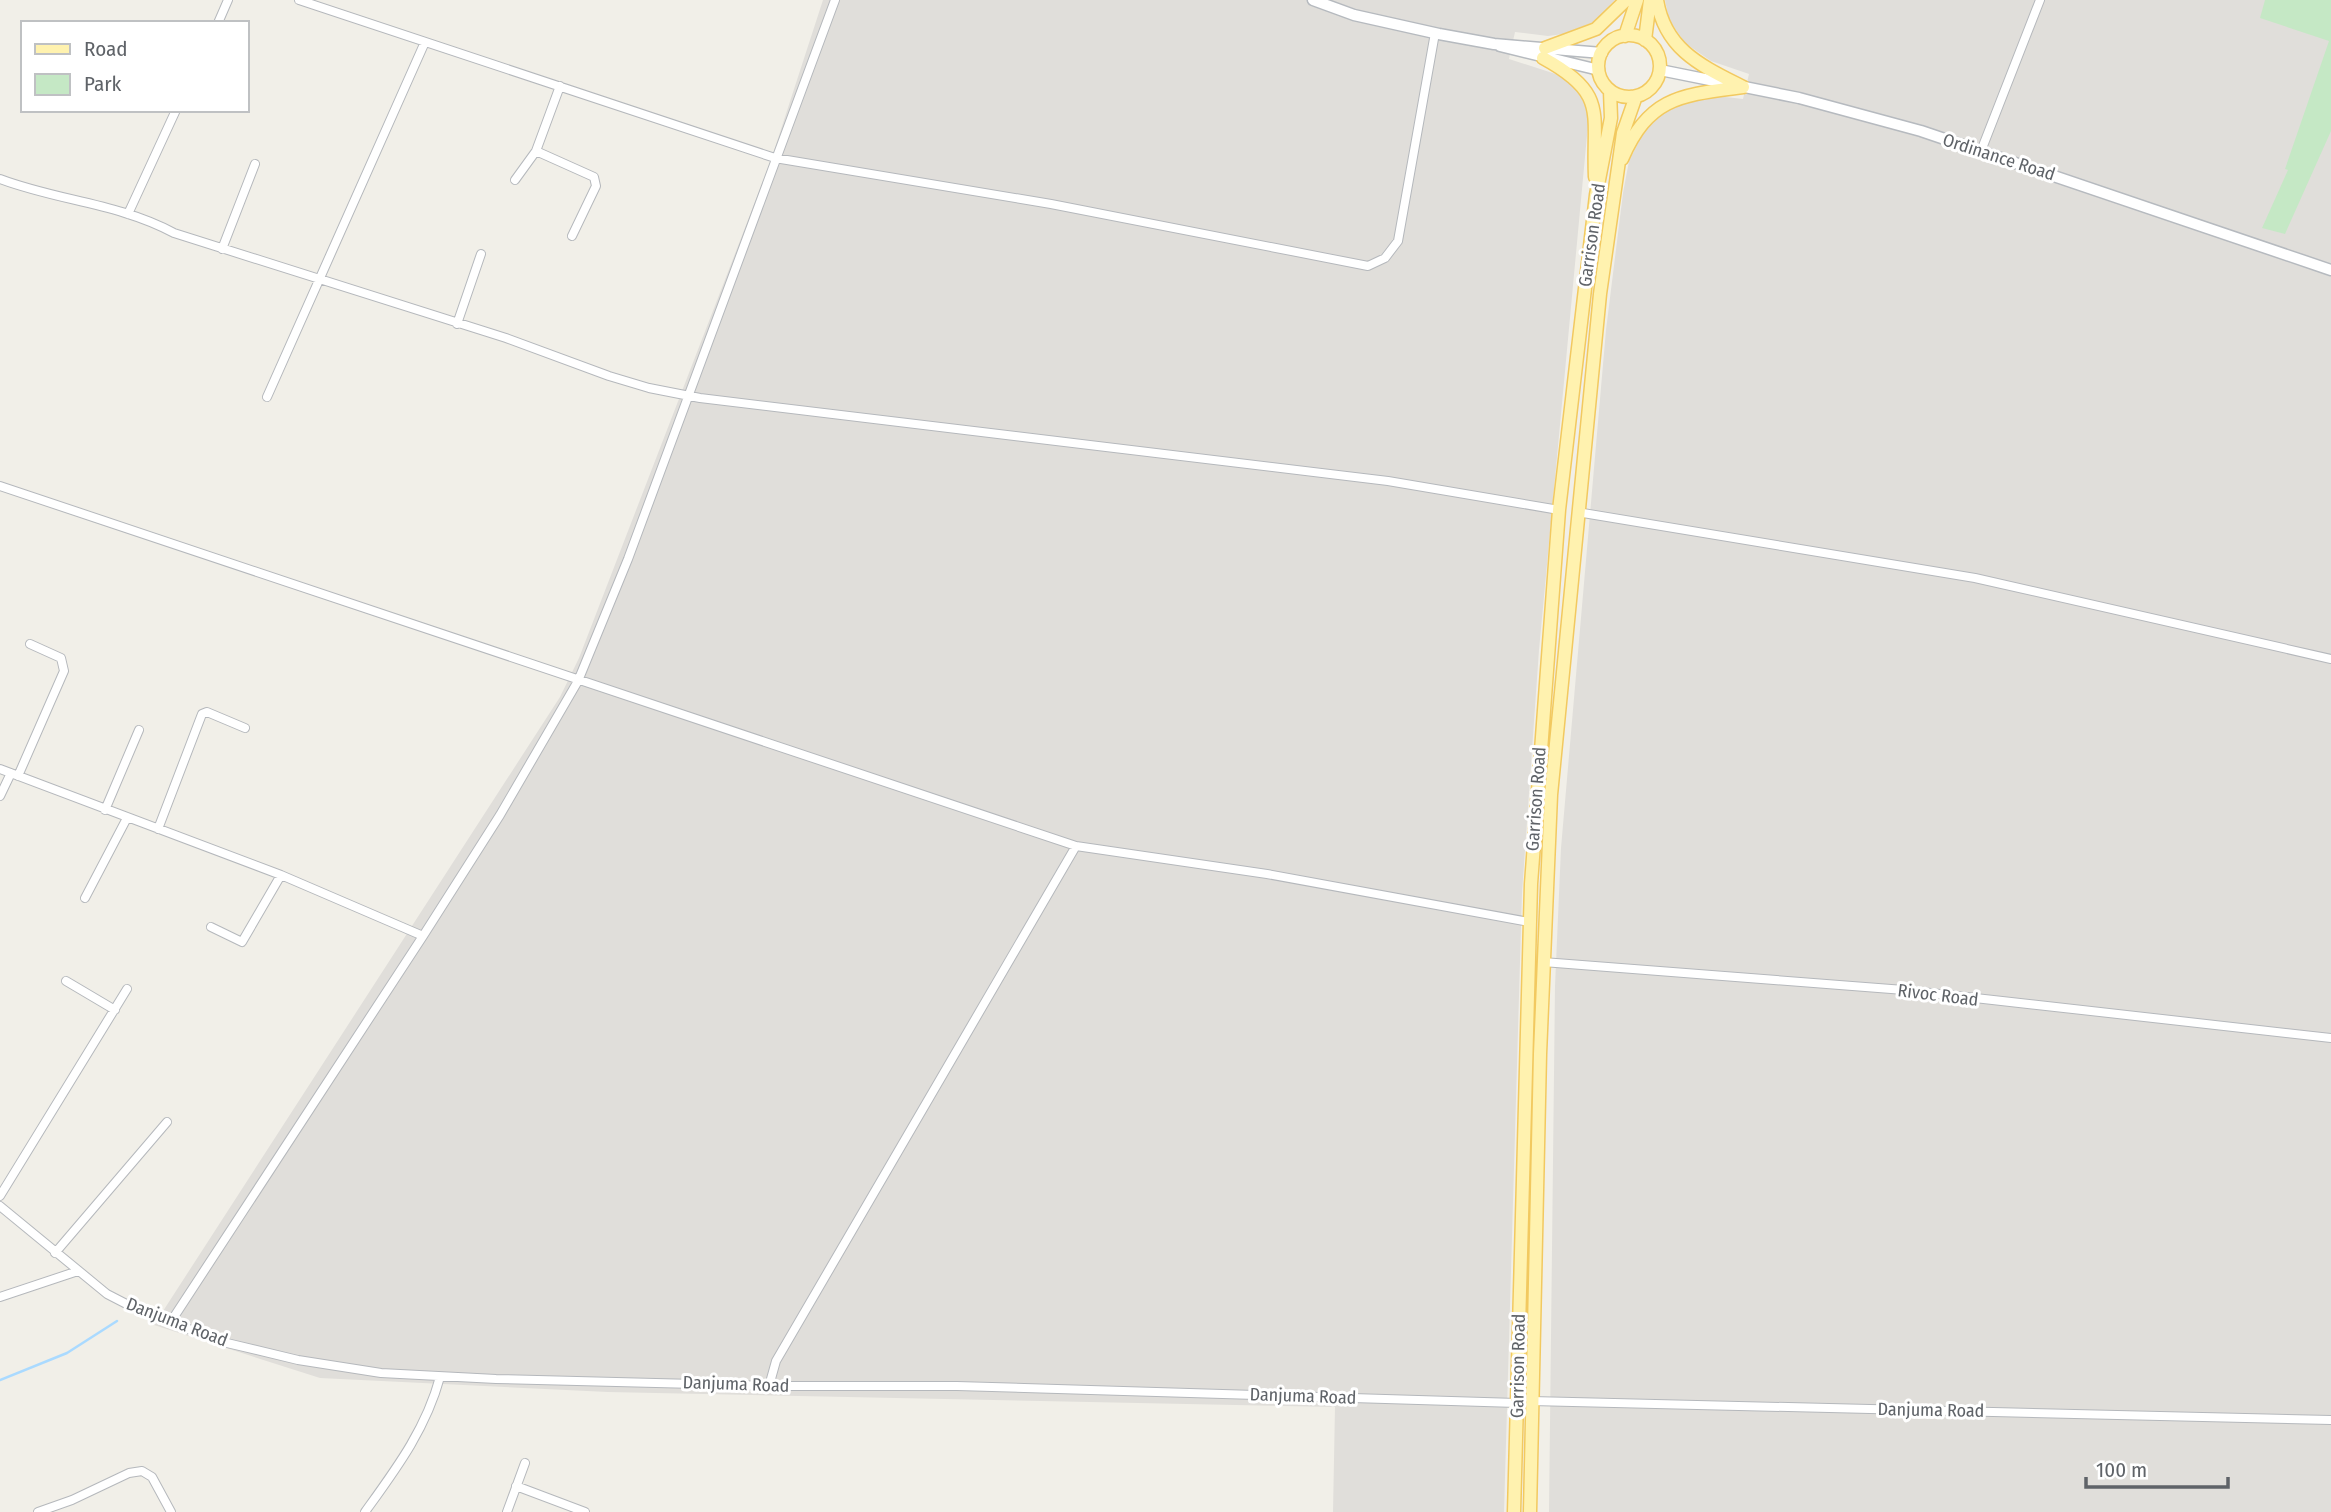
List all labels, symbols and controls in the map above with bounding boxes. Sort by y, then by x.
legend [21,21,248,112]
text: Road [84,36,128,62]
text: Park [84,71,122,97]
street label: Ordinance Road [1940,128,2058,186]
street label: Garrison Road [1574,182,1610,288]
street label: Garrison Road [1521,746,1551,852]
street label: Rivoc Road [1896,979,1980,1011]
street label: Danjuma Road [123,1293,231,1351]
street label: Garrison Road [1506,1314,1530,1418]
street label: Danjuma Road [682,1371,790,1397]
street label: Danjuma Road [1249,1383,1357,1409]
street label: Danjuma Road [1877,1398,1985,1422]
scale bar [2086,1446,2228,1490]
text: 100 m [2096,1457,2147,1483]

